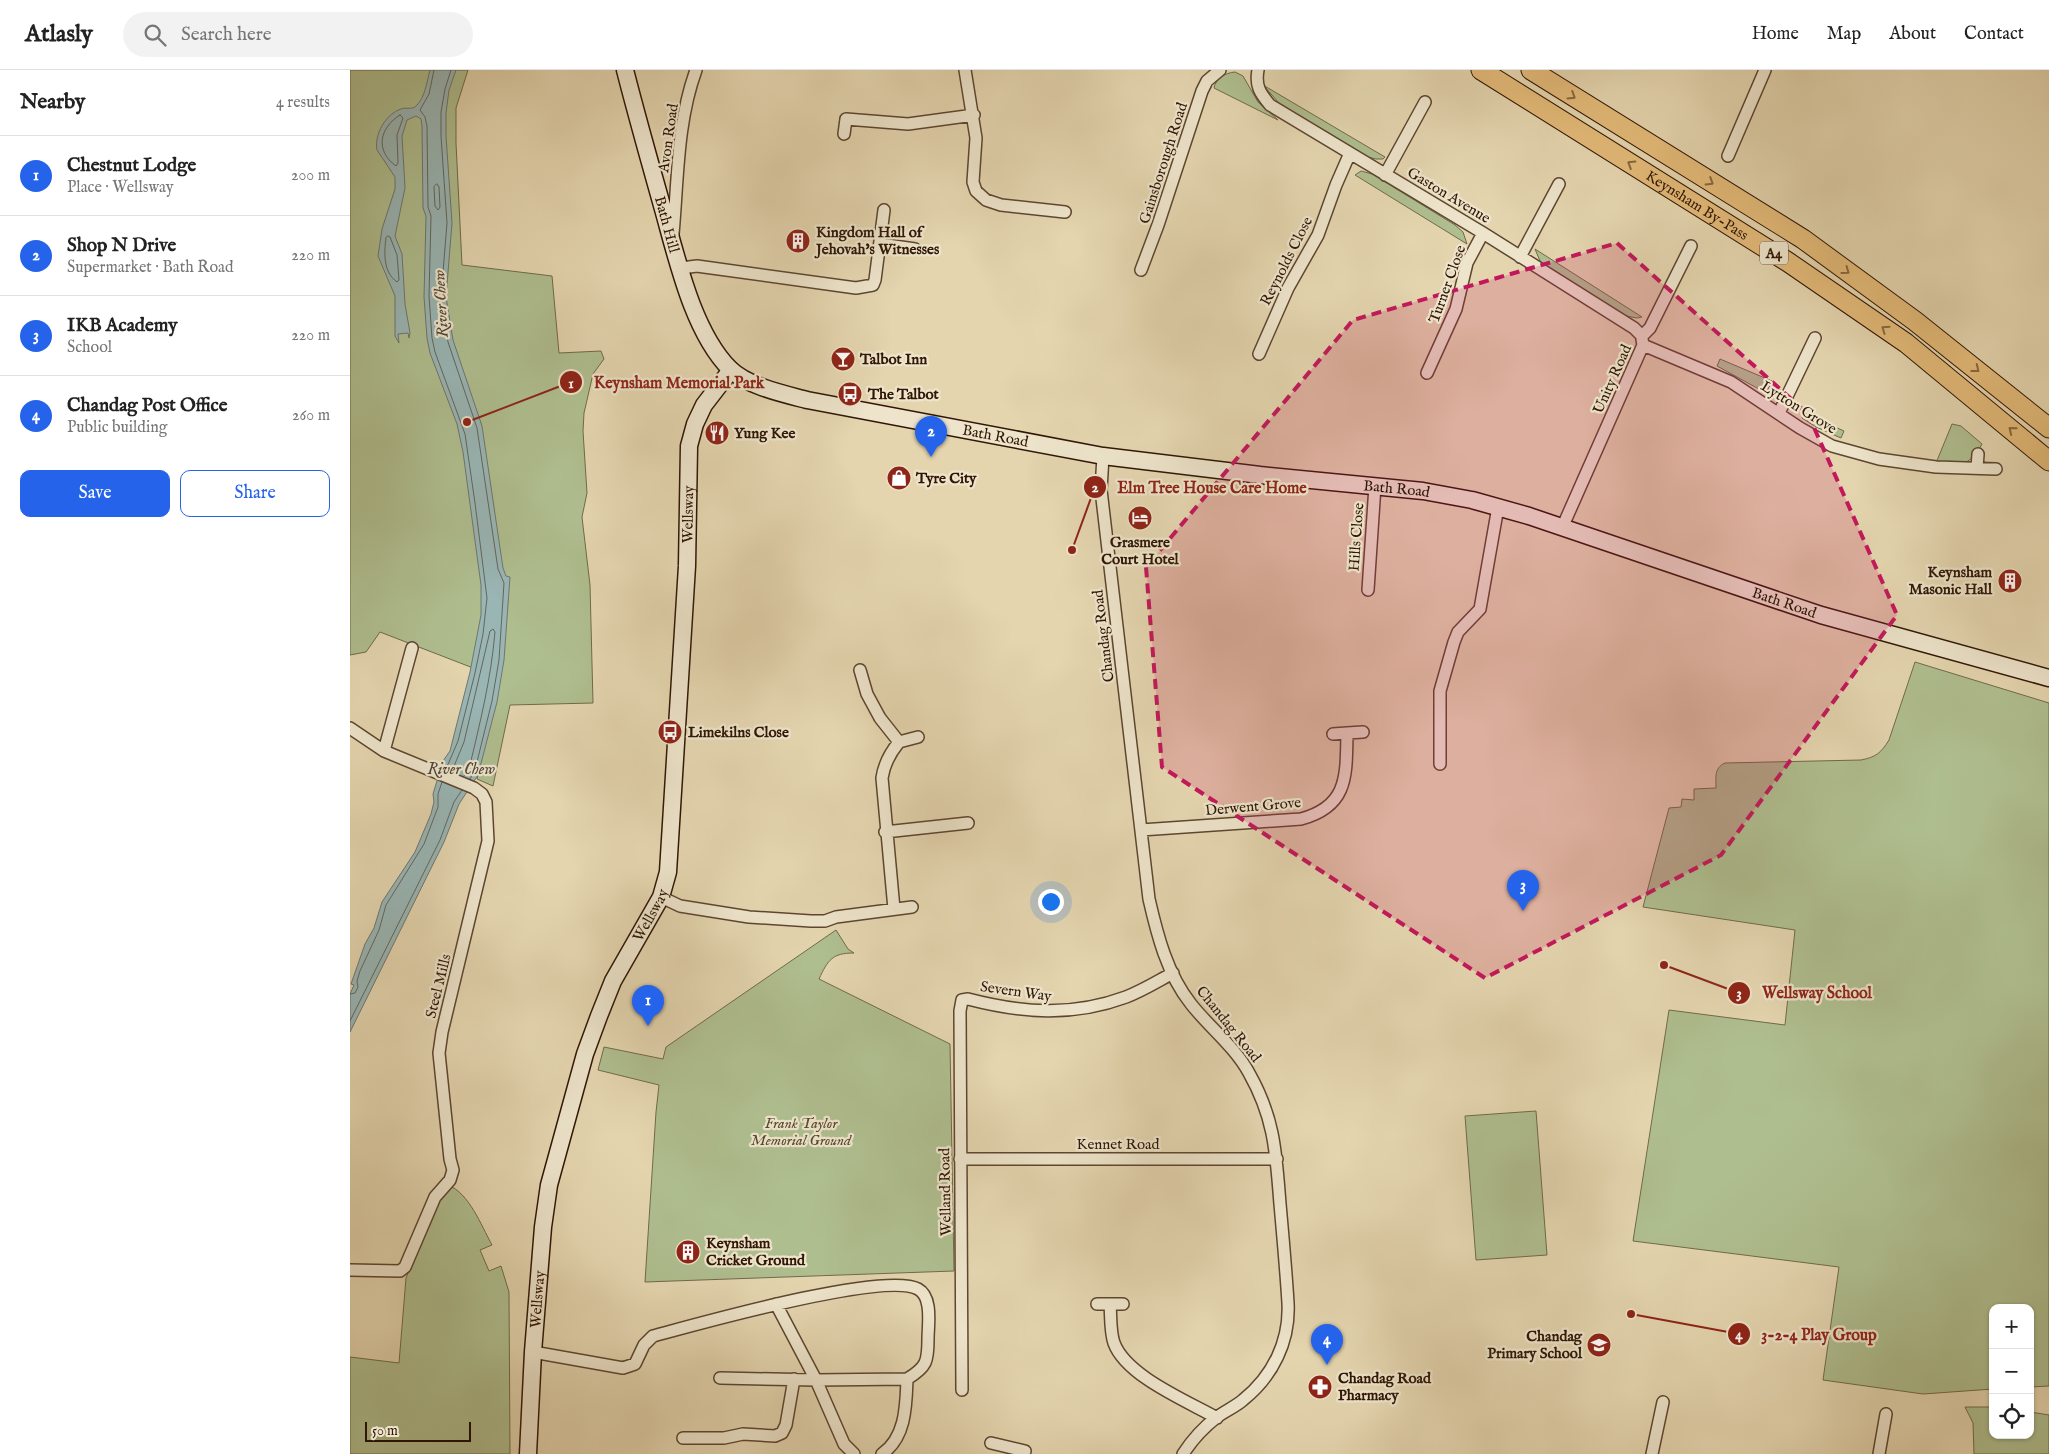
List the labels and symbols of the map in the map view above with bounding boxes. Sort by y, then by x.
one-way arrow [1567,89,1576,99]
street label: Gainsborough Road [1135,99,1192,226]
street label: Avon Road [654,101,683,175]
one-way arrow [1628,161,1637,170]
street label: Gaston Avenue [1404,163,1494,228]
street label: Keynsham By-Pass [1642,166,1752,245]
one-way arrow [1705,175,1714,185]
street label: Bath Hill [650,194,684,256]
street label: Reynolds Close [1256,214,1317,309]
place label: Kingdom Hall of Jehovah's Witnesses [814,223,940,259]
building icon: Kingdom Hall of Jehovah's Witnesses [785,228,811,254]
street label: Turner Close [1425,242,1470,326]
road number: A4 [1760,242,1788,264]
one-way arrow [1840,265,1850,274]
water label: River Chew [430,269,454,338]
one-way arrow [1881,326,1890,335]
street label: Unity Road [1589,341,1637,417]
bar icon: Talbot Inn [830,346,856,372]
place label: Talbot Inn [859,350,927,369]
one-way arrow [1970,363,1979,371]
callout: Keynsham Memorial Park [559,367,774,398]
text: 1 [568,374,574,393]
text: Keynsham Memorial Park [594,374,765,394]
street label: Lytton Grove [1757,377,1840,438]
bus stop icon: The Talbot [837,381,863,407]
place label: The Talbot [867,385,940,404]
pin: 2 [915,416,947,457]
restaurant icon: Yung Kee [704,420,730,446]
street label: Bath Road [961,421,1031,452]
place label: Yung Kee [734,424,795,443]
one-way arrow [2009,427,2018,435]
shop icon: Tyre City [886,465,912,491]
place label: Tyre City [915,469,977,488]
callout: Elm Tree House Care Home [1082,472,1317,503]
street label: Bath Road [1363,476,1433,502]
text: 2 [1091,478,1099,497]
text: Elm Tree House Care Home [1117,479,1307,499]
street label: Wellsway [678,485,698,543]
street label: Hills Close [1345,502,1368,572]
hotel icon: Grasmere Court Hotel [1127,505,1153,531]
place label: Grasmere Court Hotel [1101,533,1180,569]
place label: Keynsham Masonic Hall [1909,563,1993,599]
building icon: Keynsham Masonic Hall [1997,568,2023,594]
street label: Bath Road [1750,583,1820,623]
street label: Chandag Road [1088,588,1119,683]
bus stop icon: Limekilns Close [657,719,683,745]
place label: Limekilns Close [688,723,789,742]
water label: River Chew [427,760,495,780]
street label: Derwent Grove [1204,793,1302,820]
pin: 3 [1507,870,1539,911]
street label: Wellsway [629,886,673,945]
your location [1038,889,1064,915]
street label: Steel Mills [421,952,456,1020]
street label: Severn Way [979,977,1053,1006]
callout: Wellsway School [1727,977,1882,1008]
street label: Chandag Road [1192,982,1266,1067]
text: 3 [1736,984,1742,1003]
text: Wellsway School [1761,984,1873,1004]
pin: 1 [632,985,664,1026]
park label: Frank Taylor Memorial Ground [751,1114,852,1150]
street label: Kennet Road [1077,1135,1160,1154]
street label: Welland Road [935,1147,956,1236]
place label: Keynsham Cricket Ground [706,1234,806,1270]
building icon: Keynsham Cricket Ground [675,1239,701,1265]
street label: Wellsway [526,1269,550,1329]
callout: 3-2-4 Play Group [1727,1319,1887,1350]
pin: 4 [1311,1324,1343,1365]
text: 4 [1735,1325,1743,1344]
text: 3-2-4 Play Group [1761,1326,1877,1346]
place label: Chandag Primary School [1487,1327,1583,1363]
school or university icon: Chandag Primary School [1586,1332,1612,1358]
place label: Chandag Road Pharmacy [1338,1369,1432,1405]
pharmacy icon: Chandag Road Pharmacy [1307,1374,1333,1400]
scale bar [365,1419,471,1442]

